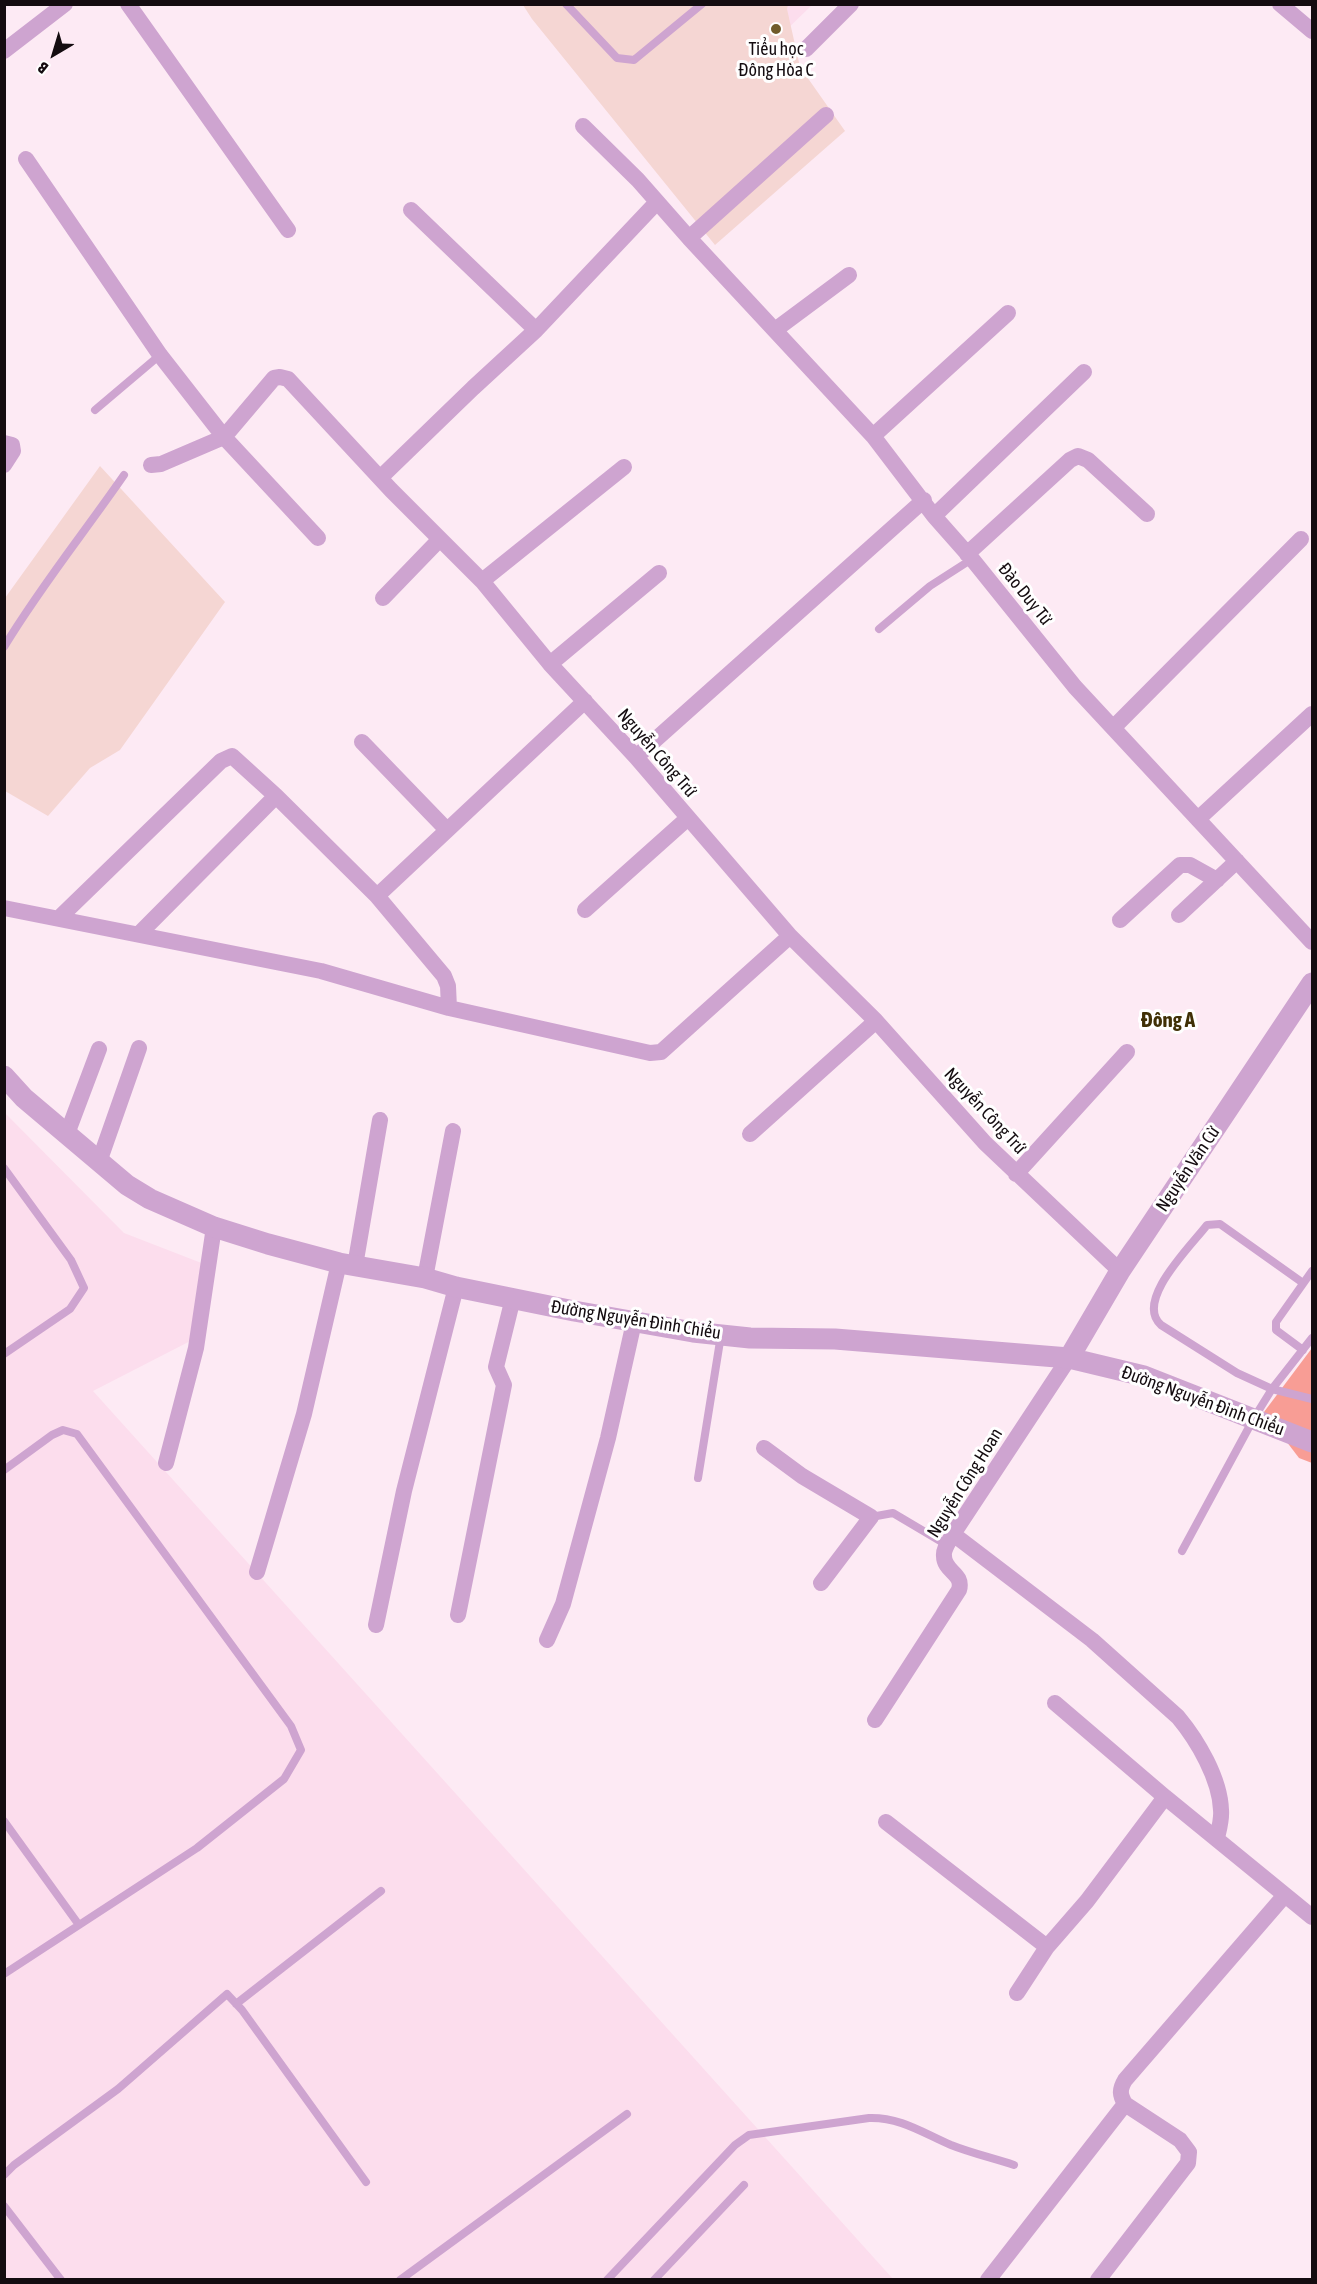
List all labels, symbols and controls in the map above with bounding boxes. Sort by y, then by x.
marker: Tiểu học Đông Hòa C [769,22,783,36]
north arrow [24,24,84,84]
place label: Tiểu học Đông Hòa C [738,38,814,80]
text: B [34,59,51,78]
street label: Đào Duy Từ [993,559,1057,629]
street label: Nguyễn Công Trứ [613,704,701,802]
district label: Đông A [1141,1007,1195,1033]
street label: Nguyễn Công Trứ [940,1063,1030,1159]
street label: Nguyễn Văn Cừ [1152,1122,1224,1216]
street label: Đường Nguyễn Đình Chiểu [549,1296,723,1344]
street label: Đường Nguyễn Đình Chiểu [1119,1361,1287,1441]
street label: Nguyễn Công Hoan [923,1424,1007,1542]

